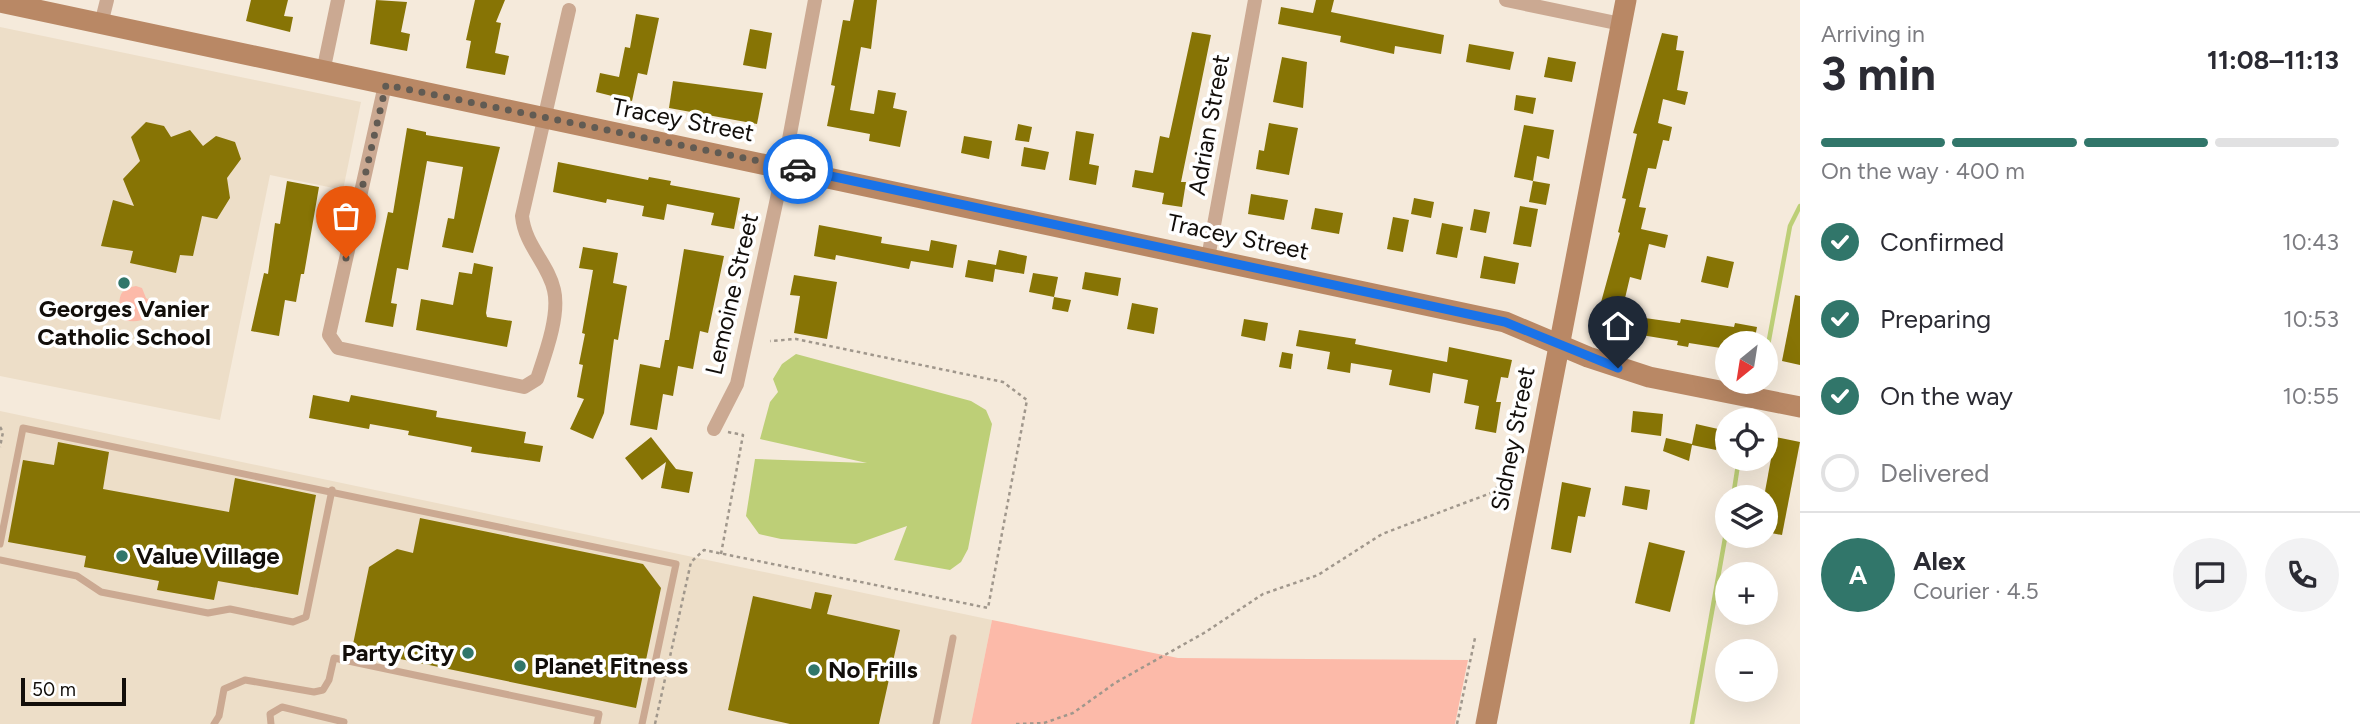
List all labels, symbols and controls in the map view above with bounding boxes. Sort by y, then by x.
text: Arriving in [1821,20,1925,48]
text: 11:08–11:13 [2207,44,2339,76]
text: 3 min [1821,46,1936,102]
street label: Adrian Street [1182,52,1235,198]
street label: Tracey Street [610,92,757,147]
courier [763,134,833,204]
icon: car [779,150,817,188]
text: On the way · 400 m [1821,157,2025,185]
pin [316,186,376,258]
icon: bag [327,197,365,235]
street label: Tracey Street [1165,207,1312,266]
street label: Lemoine Street [699,210,764,378]
icon: check [1821,223,1859,261]
text: Confirmed [1880,226,2004,258]
text: 10:43 [2282,228,2339,256]
marker: Georges Vanier Catholic School [116,275,132,291]
place label: Georges Vanier Catholic School [37,294,211,351]
pin [1588,296,1648,368]
icon: check [1821,300,1859,338]
text: Preparing [1880,303,1991,335]
text: 10:53 [2283,305,2339,333]
icon: home [1599,307,1637,345]
north arrow [1715,331,1778,394]
map controls [1715,331,1778,702]
street label: Sidney Street [1484,364,1541,513]
icon: check [1821,377,1859,415]
text: On the way [1880,380,2013,412]
text: 10:55 [2282,382,2339,410]
button: locate [1715,408,1778,471]
text: Delivered [1880,457,1989,489]
button: layers [1715,485,1778,548]
button: chat [2173,538,2247,612]
button: phone [2265,538,2339,612]
place label: Value Village [136,541,280,570]
text: Alex [1913,545,1966,577]
marker: Value Village [114,548,130,564]
text: A [1849,559,1867,591]
button: + [1715,562,1778,625]
text: Courier · 4.5 [1913,577,2039,605]
place label: Party City [342,638,454,667]
button: − [1715,639,1778,702]
marker: Party City [460,645,476,661]
place label: Planet Fitness [534,651,688,680]
place label: No Frills [828,655,918,684]
marker: Planet Fitness [512,658,528,674]
marker: No Frills [806,662,822,678]
scale bar [21,675,126,707]
text: 50 m [32,678,76,701]

